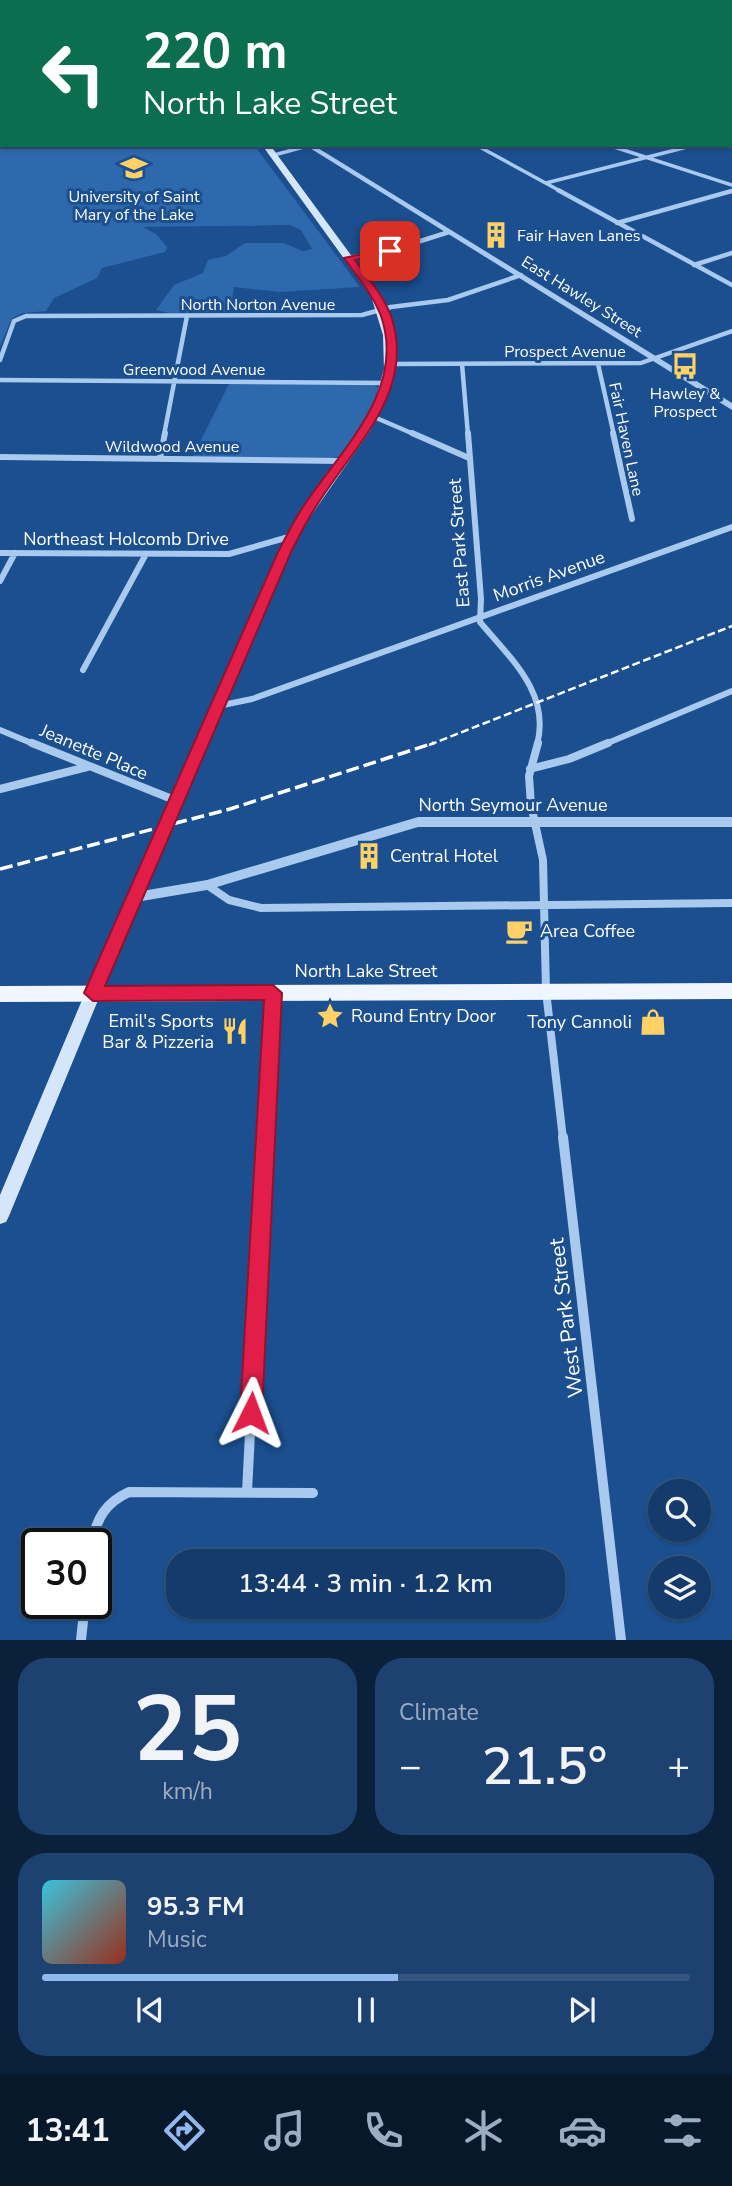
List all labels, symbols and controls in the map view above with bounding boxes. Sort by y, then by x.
text: 220 m [143,18,287,85]
icon: left [28,28,119,119]
text: North Lake Street [143,82,397,125]
school or university icon: University of Saint Mary of the Lake [119,153,149,183]
place label: University of Saint Mary of the Lake [68,186,200,226]
building icon: Fair Haven Lanes [481,220,511,250]
pin [360,221,420,281]
place label: Fair Haven Lanes [517,225,640,247]
icon: arrive [371,232,409,270]
street label: East Hawley Street [517,251,646,343]
street label: North Norton Avenue [181,294,335,316]
street label: Prospect Avenue [504,341,626,363]
bus stop icon: Hawley & Prospect [670,351,700,381]
street label: Greenwood Avenue [123,359,265,381]
street label: Fair Haven Lane [603,380,649,498]
place label: Hawley & Prospect [650,383,720,423]
street label: Wildwood Avenue [105,436,239,458]
street label: East Park Street [442,477,475,608]
street label: Northeast Holcomb Drive [23,527,229,551]
street label: Morris Avenue [490,545,608,607]
street label: Jeanette Place [35,718,152,786]
street label: North Seymour Avenue [418,793,608,817]
building icon: Central Hotel [354,841,384,871]
place label: Central Hotel [390,844,499,868]
cafe icon: Area Coffee [504,916,534,946]
place label: Area Coffee [540,919,635,943]
street label: North Lake Street [295,959,438,983]
place icon: Round Entry Door [315,1001,345,1031]
place label: Round Entry Door [351,1004,497,1028]
shop icon: Tony Cannoli [638,1007,668,1037]
place label: Emil's Sports Bar & Pizzeria [102,1009,214,1054]
place label: Tony Cannoli [527,1010,632,1034]
restaurant icon: Emil's Sports Bar & Pizzeria [220,1016,250,1046]
street label: West Park Street [542,1236,590,1399]
position arrow [214,1376,288,1450]
map controls [648,1479,711,1619]
button: search [648,1479,711,1542]
speed limit sign: 30 [21,1528,112,1619]
button: layers [648,1556,711,1619]
text: 13:44 · 3 min · 1.2 km [238,1566,493,1601]
text: 25 [133,1668,242,1792]
text: Climate [399,1697,479,1728]
text: 21.5° [482,1731,607,1802]
text: − [399,1741,422,1792]
text: + [667,1741,690,1792]
text: km/h [162,1776,213,1807]
text: 95.3 FM [147,1889,244,1924]
text: Music [147,1924,207,1955]
icon: previous [131,1991,169,2029]
icon: pause [347,1991,385,2029]
icon: next [563,1991,601,2029]
icon: directions [160,2106,209,2155]
icon: music [260,2106,309,2155]
icon: phone [359,2106,408,2155]
icon: climate [459,2106,508,2155]
icon: car [558,2106,607,2155]
icon: filters [658,2106,707,2155]
text: 13:41 [25,2109,110,2152]

